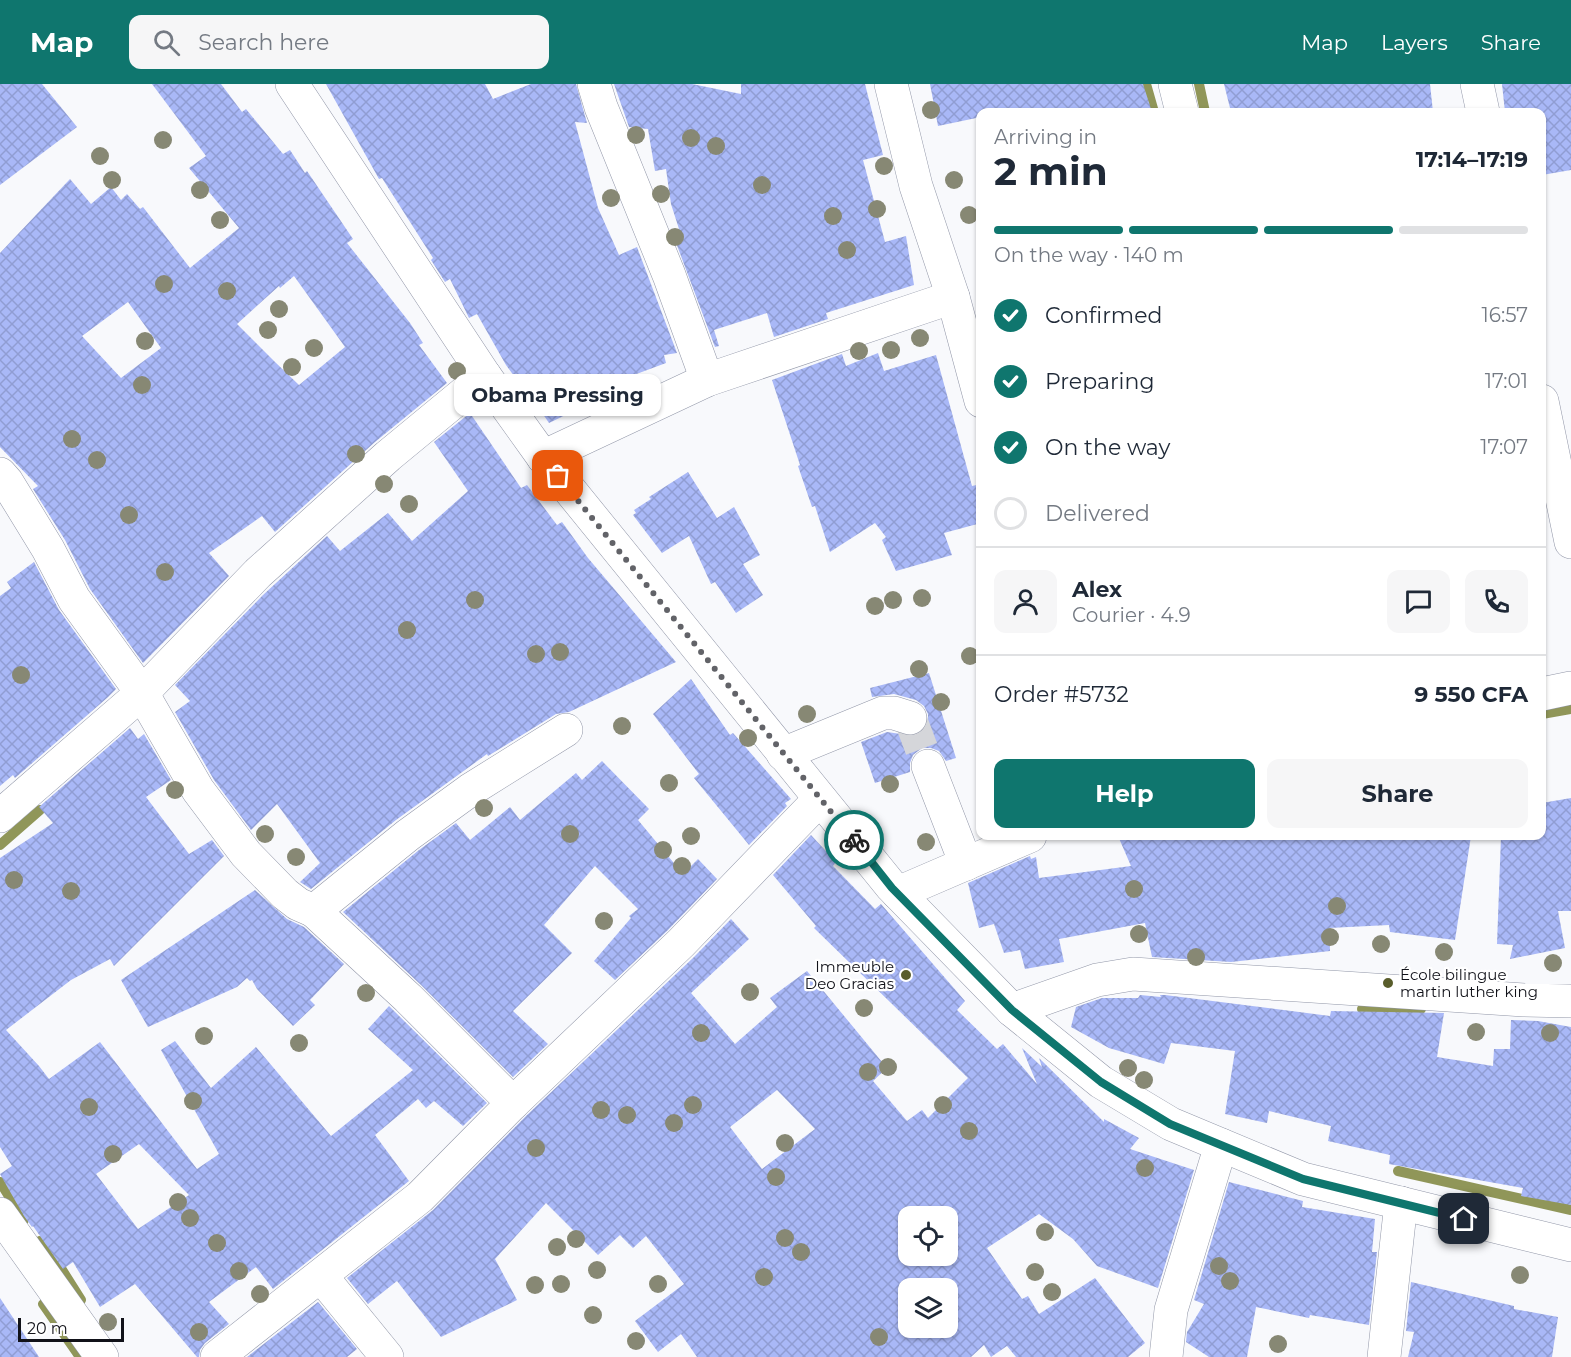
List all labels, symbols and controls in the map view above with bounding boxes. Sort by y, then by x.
search box [129,15,549,69]
text: Map [30,25,93,59]
icon: search [150,26,183,59]
text: Search here [198,29,329,56]
text: Map [1301,30,1348,55]
text: Layers [1381,30,1448,55]
text: Share [1481,30,1541,55]
text: Arriving in [994,125,1097,149]
text: 17:14–17:19 [1416,146,1528,173]
text: 2 min [994,147,1108,195]
text: On the way · 140 m [994,243,1184,267]
icon: check [994,299,1027,332]
text: Confirmed [1045,302,1162,329]
text: 16:57 [1482,303,1528,327]
icon: check [994,365,1027,398]
text: Preparing [1045,368,1154,395]
text: 17:01 [1485,369,1528,393]
callout: Obama Pressing [454,374,662,416]
text: Obama Pressing [471,383,644,407]
icon: check [994,431,1027,464]
text: On the way [1045,434,1170,461]
text: 17:07 [1480,435,1528,459]
pin [532,450,583,501]
icon: bag [541,459,574,492]
text: Delivered [1045,500,1150,527]
button: person [994,570,1057,633]
button: chat [1387,570,1450,633]
button: phone [1465,570,1528,633]
text: Alex [1072,576,1122,603]
text: Courier · 4.9 [1072,603,1191,627]
text: Order #5732 [994,681,1129,708]
text: 9 550 CFA [1414,681,1528,708]
button: Help [994,759,1255,828]
button: Share [1267,759,1528,828]
courier [824,810,884,870]
icon: bike [838,824,871,857]
place label: Immeuble Deo Gracias [805,957,894,993]
place label: École bilingue martin luther king [1400,965,1538,1001]
marker: Immeuble Deo Gracias [899,968,913,982]
marker: École bilingue martin luther king [1381,976,1395,990]
pin [1438,1193,1489,1244]
icon: home [1447,1202,1480,1235]
map controls [898,1206,958,1338]
button: locate [898,1206,958,1266]
button: layers [898,1278,958,1338]
scale bar [18,1315,124,1342]
text: 20 m [27,1319,68,1338]

